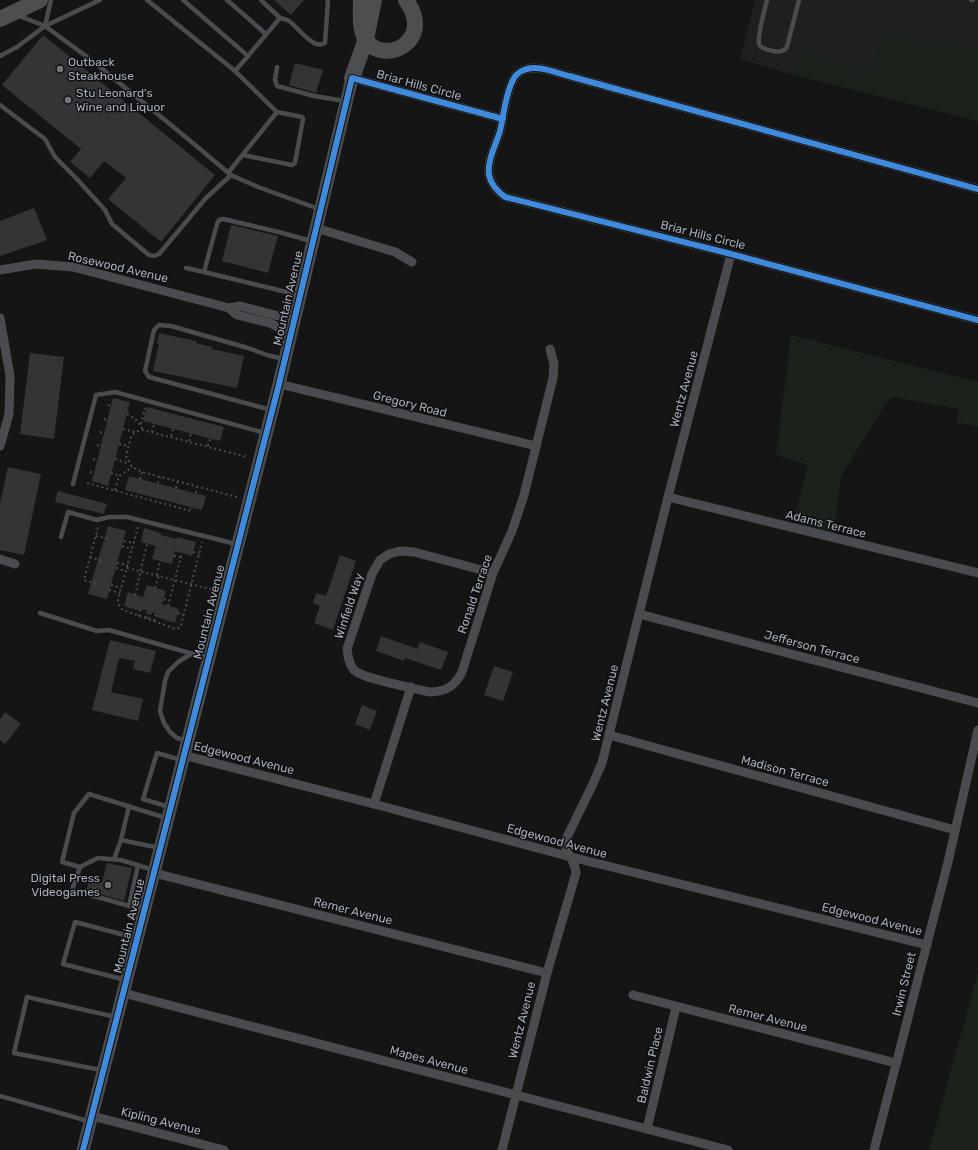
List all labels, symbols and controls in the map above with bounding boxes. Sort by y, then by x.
place label: Outback Steakhouse [68,55,134,83]
marker: Outback Steakhouse [55,64,65,74]
street label: Briar Hills Circle [375,67,463,103]
place label: Stu Leonard's Wine and Liquor [76,86,165,114]
marker: Stu Leonard's Wine and Liquor [63,95,73,105]
street label: Briar Hills Circle [659,218,747,252]
street label: Rosewood Avenue [67,249,170,285]
street label: Mountain Avenue [270,249,306,347]
street label: Wentz Avenue [667,349,701,429]
street label: Gregory Road [372,388,448,420]
street label: Adams Terrace [784,507,868,541]
street label: Ronald Terrace [455,552,495,635]
street label: Mountain Avenue [190,563,228,661]
street label: Winfield Way [332,571,366,641]
street label: Jefferson Terrace [763,628,861,667]
street label: Wentz Avenue [589,663,621,743]
street label: Edgewood Avenue [192,739,296,777]
street label: Madison Terrace [739,753,831,790]
street label: Edgewood Avenue [505,821,609,861]
place label: Digital Press Videogames [30,871,100,899]
street label: Mountain Avenue [110,877,148,975]
marker: Digital Press Videogames [103,880,113,890]
street label: Remer Avenue [312,894,394,928]
street label: Edgewood Avenue [820,900,924,938]
street label: Irwin Street [889,950,919,1017]
street label: Wentz Avenue [506,980,538,1060]
street label: Remer Avenue [727,1001,809,1035]
street label: Baldwin Place [634,1025,666,1105]
street label: Mapes Avenue [388,1043,470,1077]
street label: Kipling Avenue [119,1104,203,1138]

